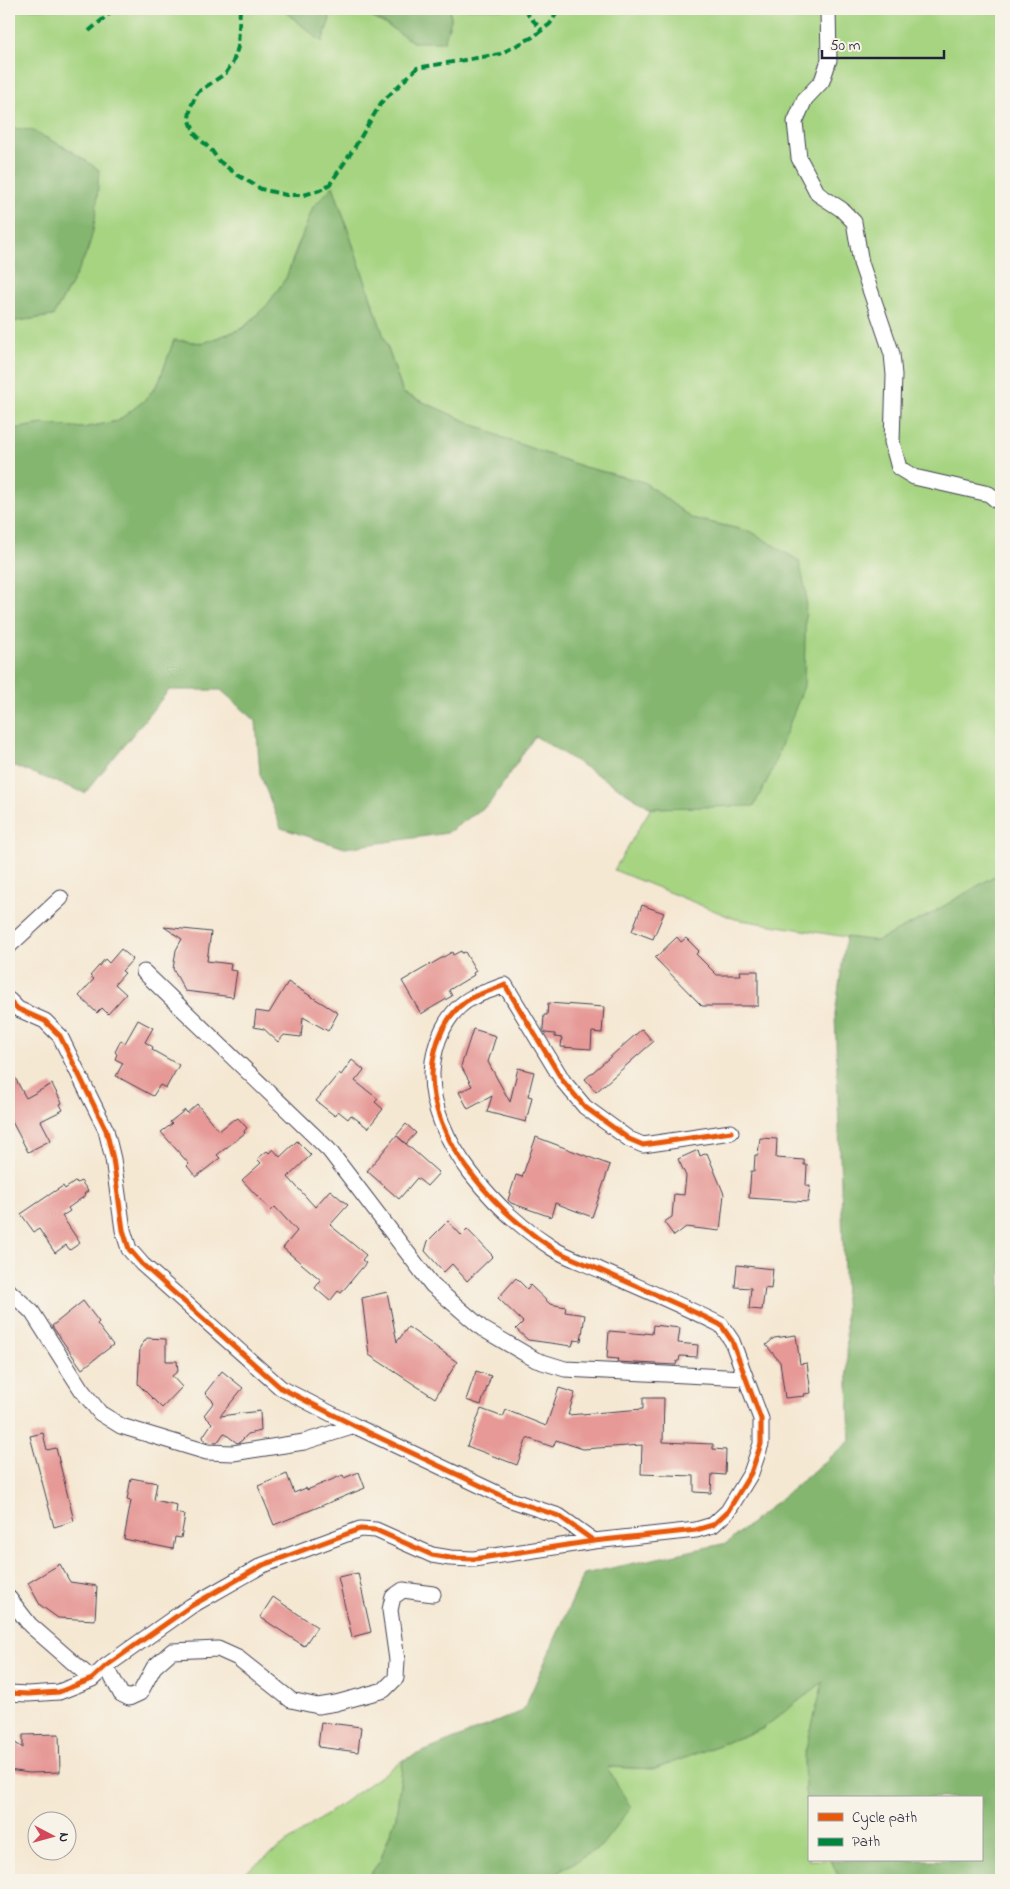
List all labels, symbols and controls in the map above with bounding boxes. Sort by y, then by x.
scale bar [822,28,945,60]
text: 50 m [830,35,861,57]
legend [808,1796,982,1862]
text: Cycle path [852,1807,917,1830]
north arrow [28,1812,78,1862]
text: N [53,1831,74,1843]
text: Path [852,1831,880,1853]

